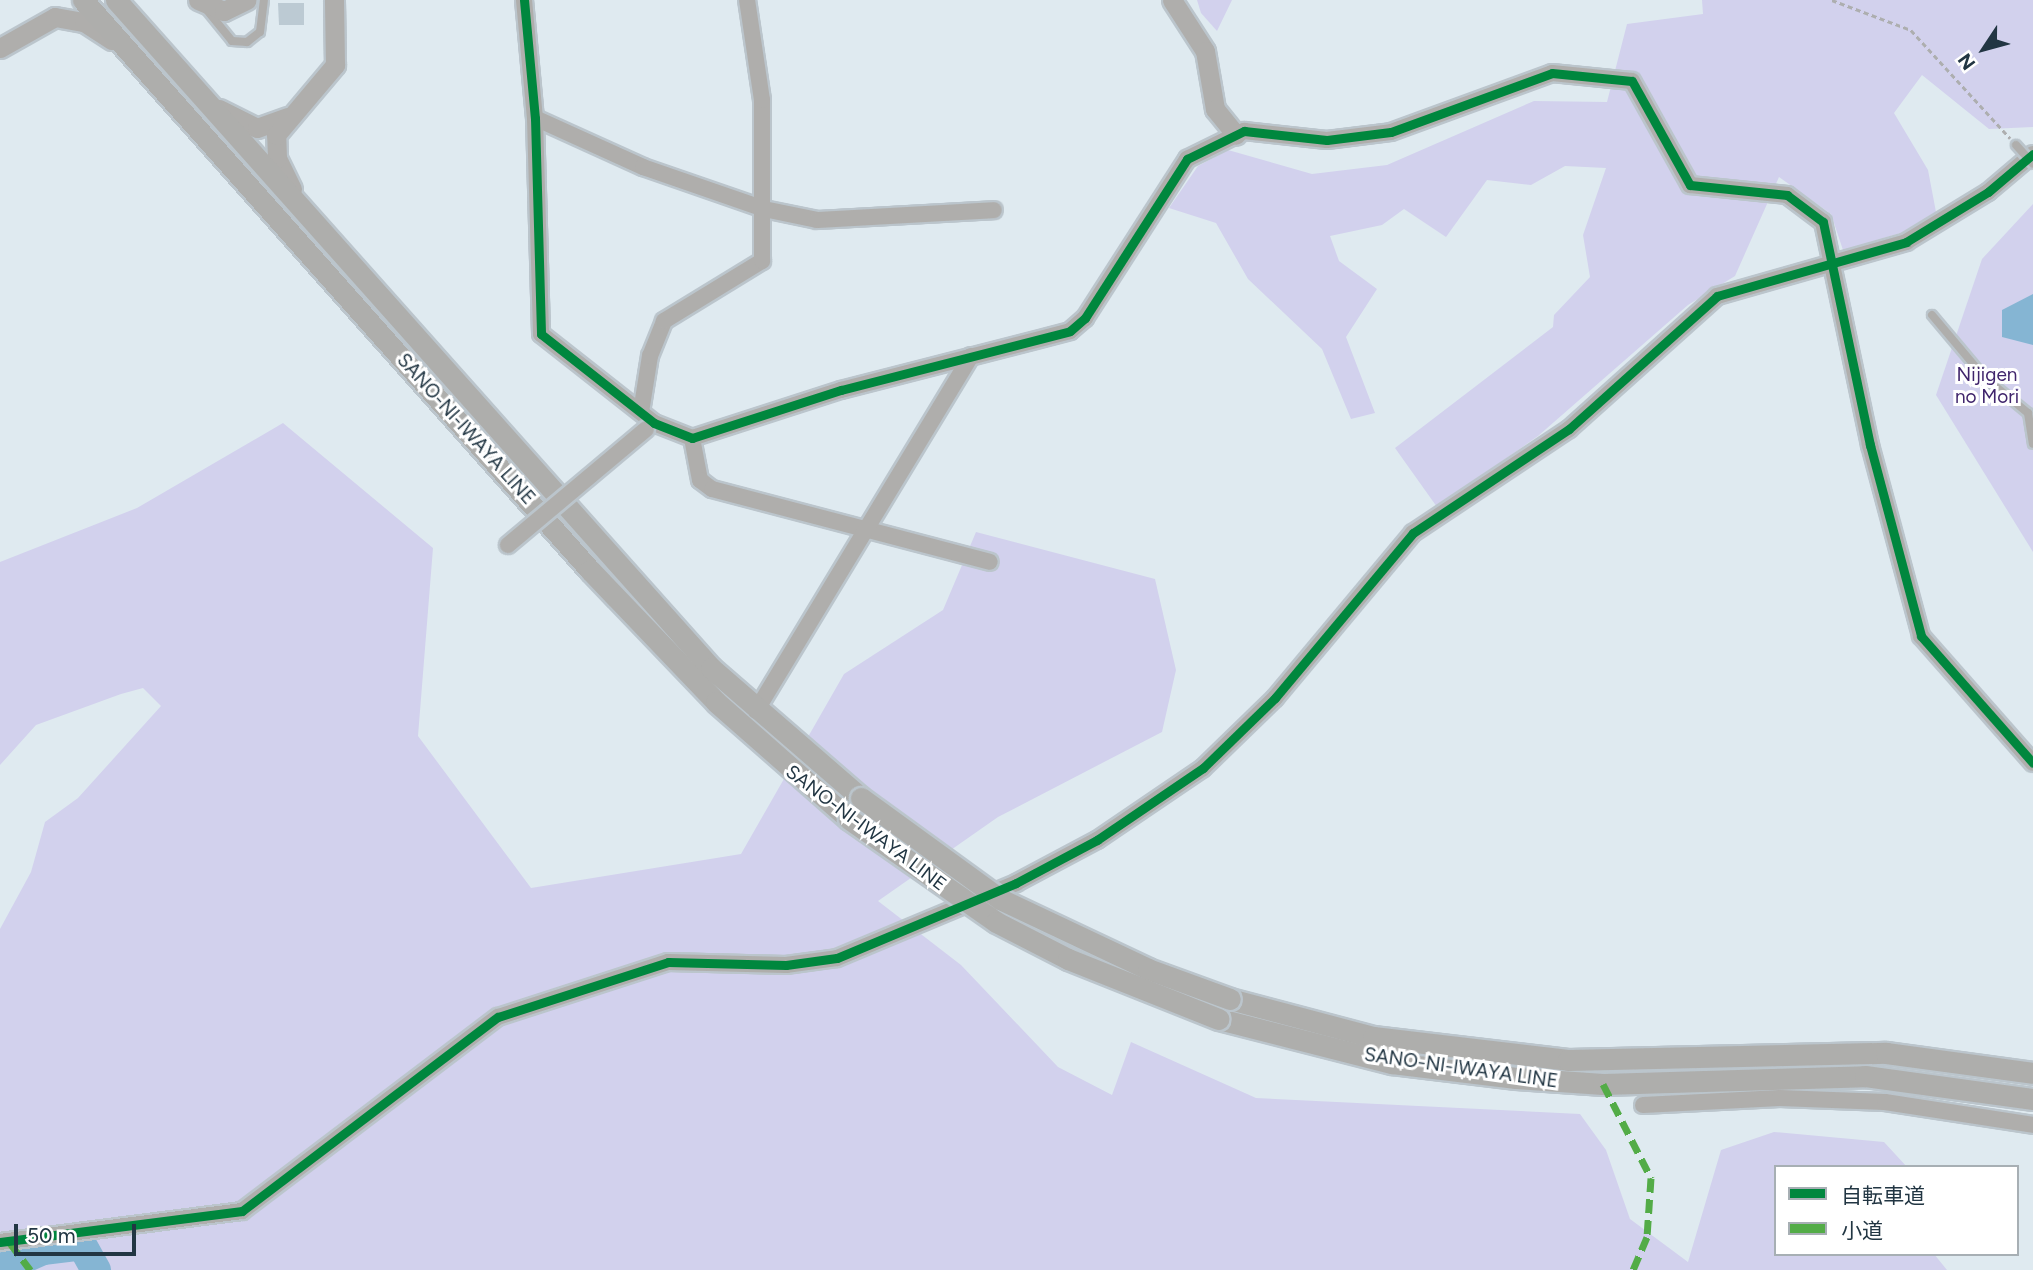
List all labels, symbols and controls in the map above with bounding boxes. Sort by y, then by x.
north arrow [1949,14,2019,84]
text: N [1953,49,1980,74]
street label: SANO-NI-IWAYA LINE [392,349,540,509]
park label: Nijigen no Mori [1955,364,2019,408]
street label: SANO-NI-IWAYA LINE [781,760,951,896]
street label: SANO-NI-IWAYA LINE [1363,1043,1559,1093]
legend [1774,1165,2019,1256]
text: 自転車道 [1841,1183,1925,1208]
scale bar [18,1210,140,1254]
text: 小道 [1841,1218,1883,1243]
text: 50 m [27,1223,76,1248]

